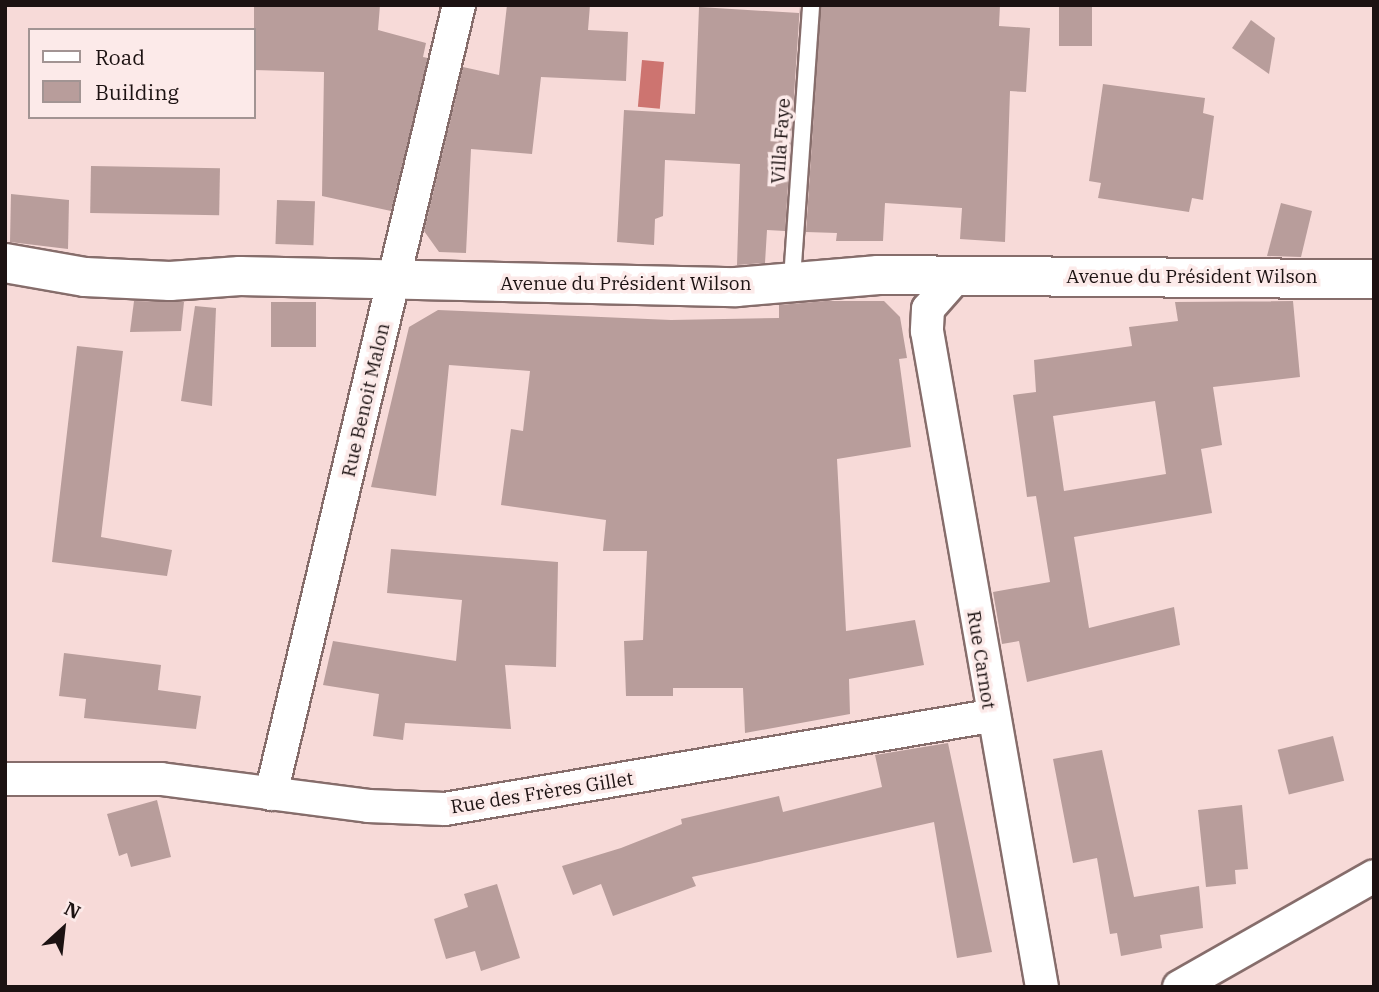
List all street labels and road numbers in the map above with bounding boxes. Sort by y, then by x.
street label: Villa Faye [767,97,795,185]
street label: Avenue du Président Wilson [1066,266,1318,288]
street label: Avenue du Président Wilson [500,273,752,295]
street label: Rue Benoit Malon [337,321,395,479]
street label: Rue Carnot [962,609,1000,711]
street label: Rue des Frères Gillet [449,767,635,819]

